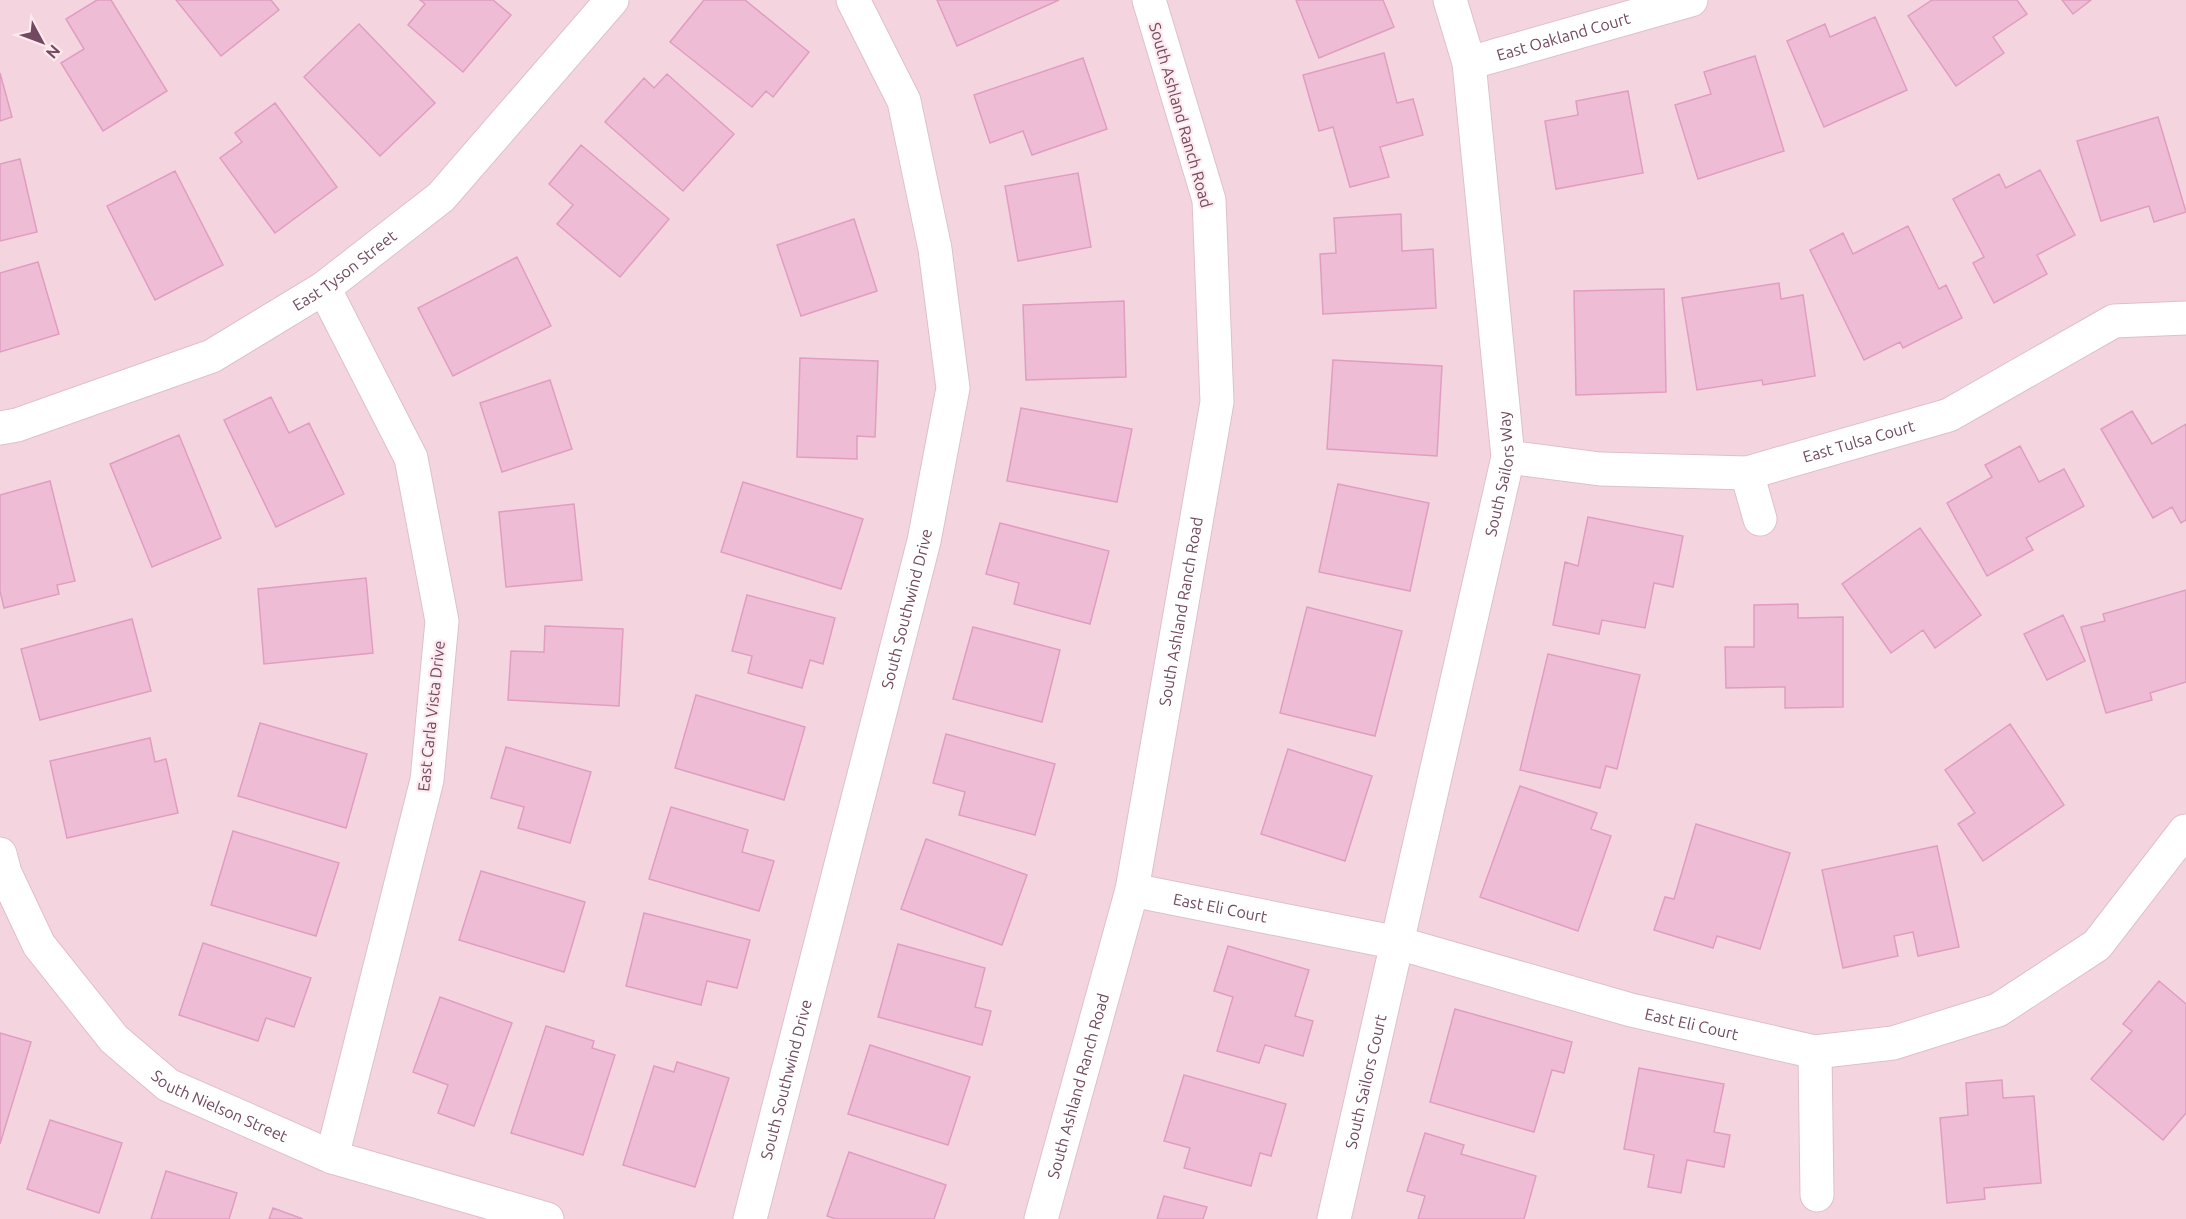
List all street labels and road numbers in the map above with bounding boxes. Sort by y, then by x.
street label: East Oakland Court [1494,9,1633,64]
street label: South Ashland Ranch Road [1146,20,1216,210]
street label: East Tyson Street [289,226,400,314]
street label: South Sailors Way [1481,410,1517,538]
street label: East Tulsa Court [1801,416,1917,466]
street label: South Ashland Ranch Road [1155,515,1206,708]
street label: South Southwind Drive [877,527,935,691]
street label: East Carla Vista Drive [414,640,448,792]
street label: East Eli Court [1172,889,1270,926]
street label: South Ashland Ranch Road [1044,991,1112,1181]
street label: South Southwind Drive [757,998,815,1162]
street label: East Eli Court [1643,1004,1741,1043]
street label: South Sailors Court [1341,1012,1390,1151]
street label: South Nielson Street [148,1066,291,1146]

